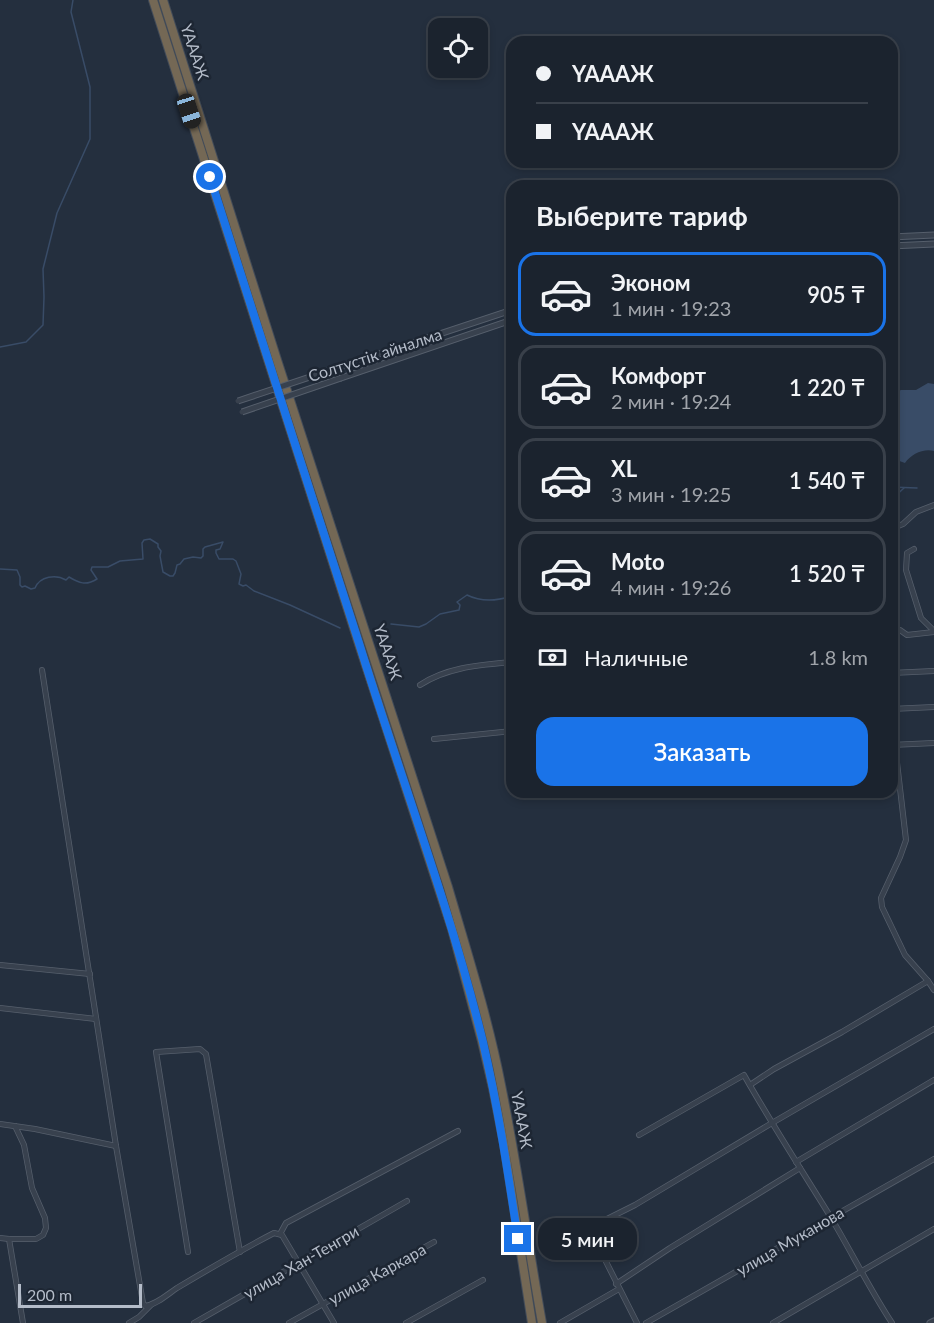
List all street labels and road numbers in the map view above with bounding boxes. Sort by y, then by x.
street label: ҮАААЖ [177,21,214,83]
street label: Солтүстік айналма [306,324,444,385]
street label: ҮАААЖ [370,621,407,683]
street label: ҮАААЖ [508,1090,537,1150]
street label: улица Муканова [733,1202,847,1279]
street label: улица Хан-Тенгри [240,1221,362,1302]
street label: улица Каркара [325,1239,429,1308]

